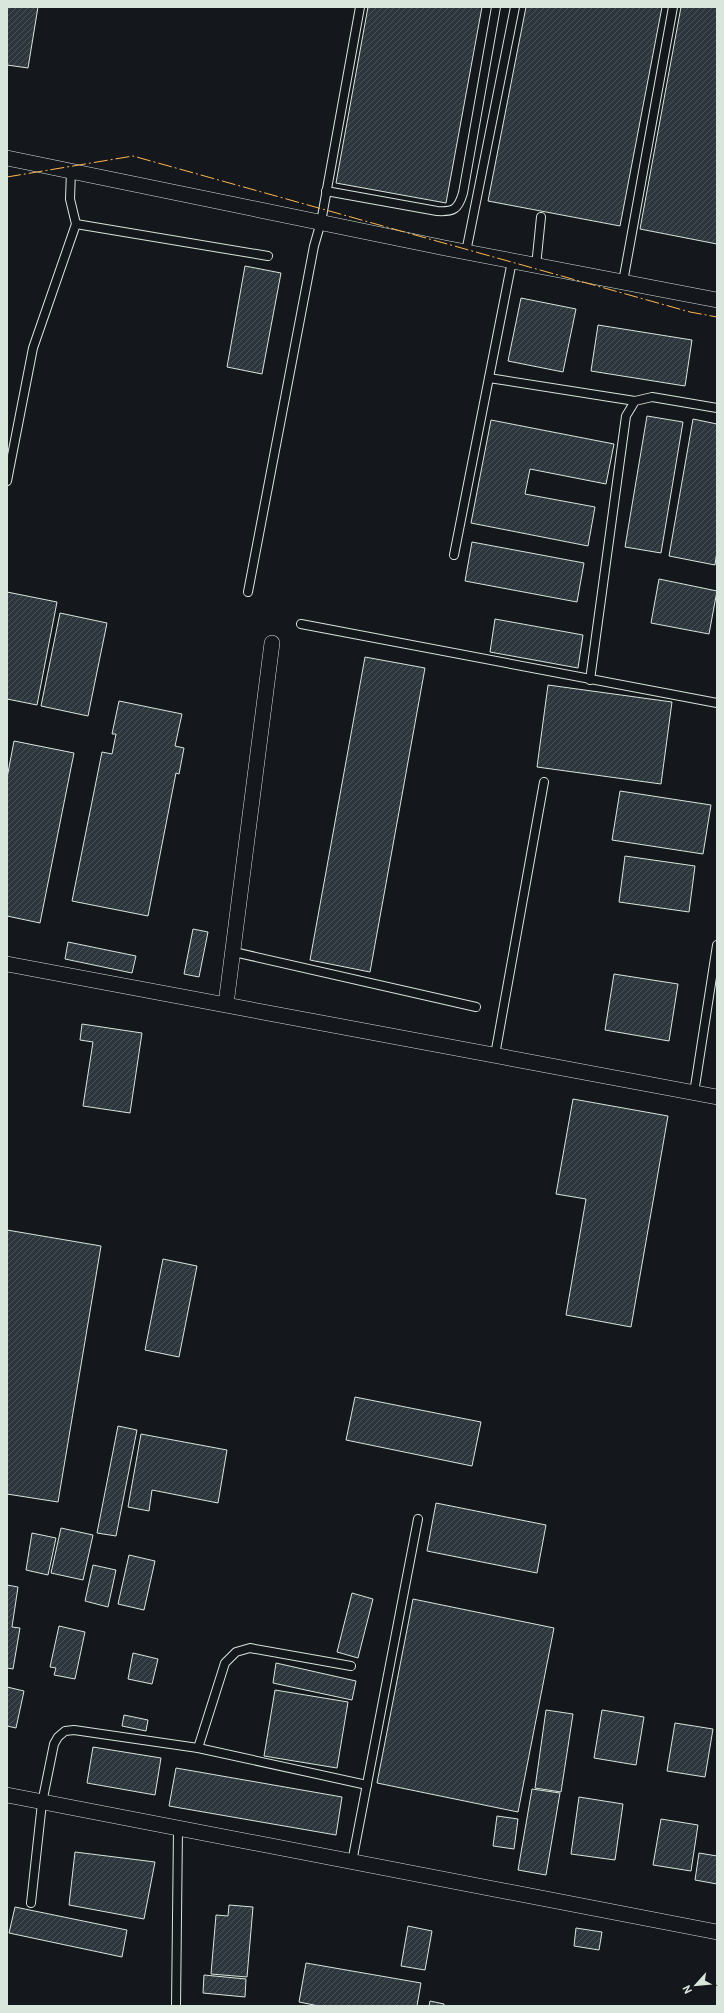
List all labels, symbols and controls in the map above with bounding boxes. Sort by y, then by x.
north arrow [676,1965,716,2005]
text: N [680,1982,696,1996]

